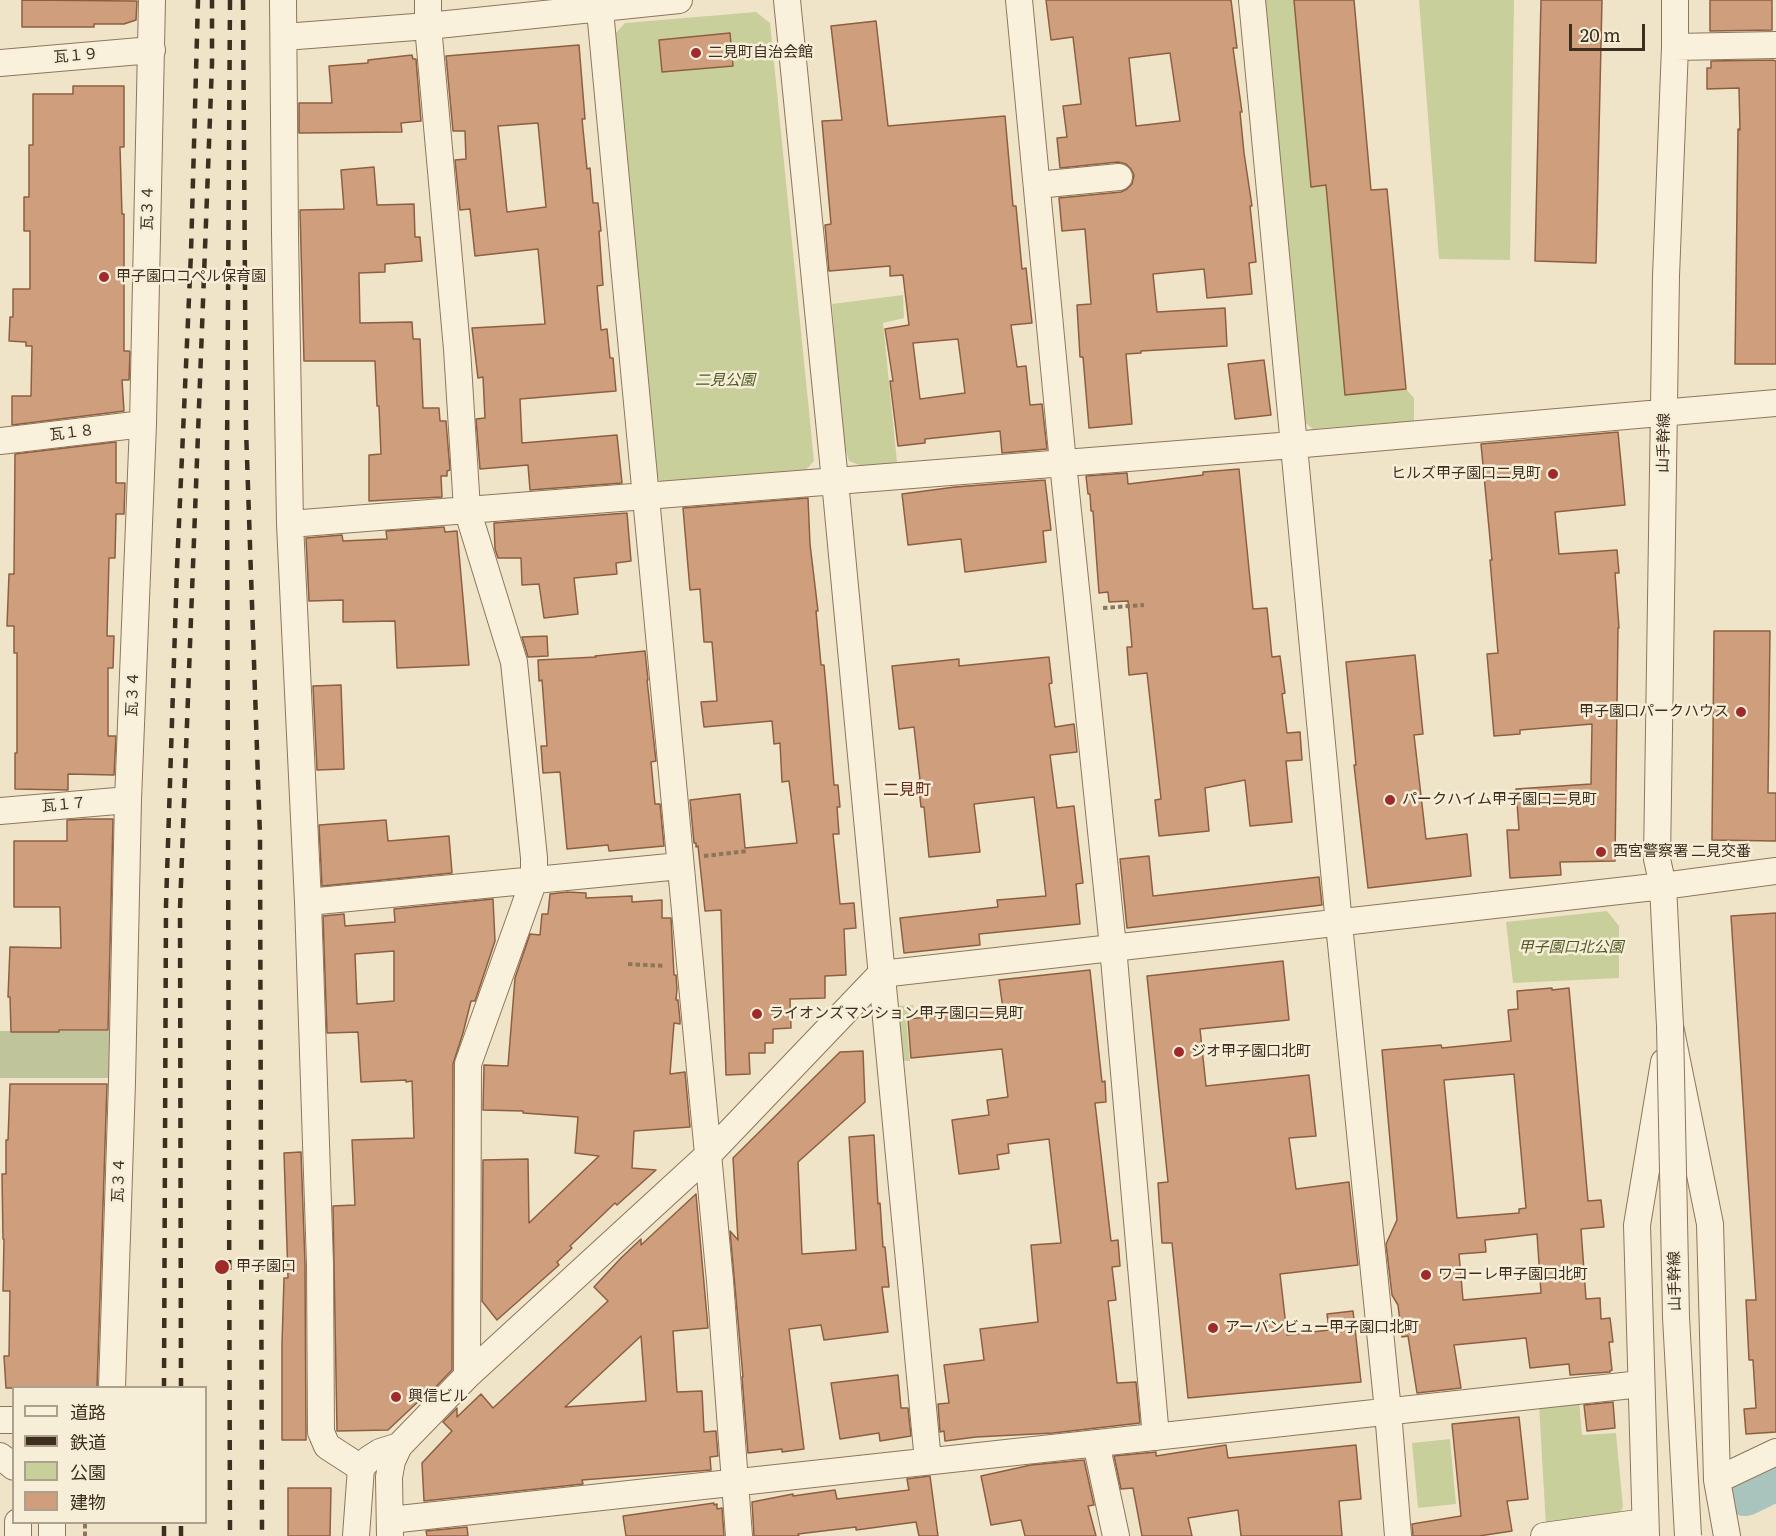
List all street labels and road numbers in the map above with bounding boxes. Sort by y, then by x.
street label: 瓦１９ [53,45,99,67]
street label: 瓦３４ [139,185,157,231]
street label: 山手幹線 [1654,413,1674,473]
street label: 瓦１８ [49,421,95,445]
street label: 瓦３４ [123,671,143,717]
street label: 瓦１７ [41,794,87,816]
street label: 瓦３４ [109,1157,129,1203]
street label: 山手幹線 [1665,1251,1685,1311]

